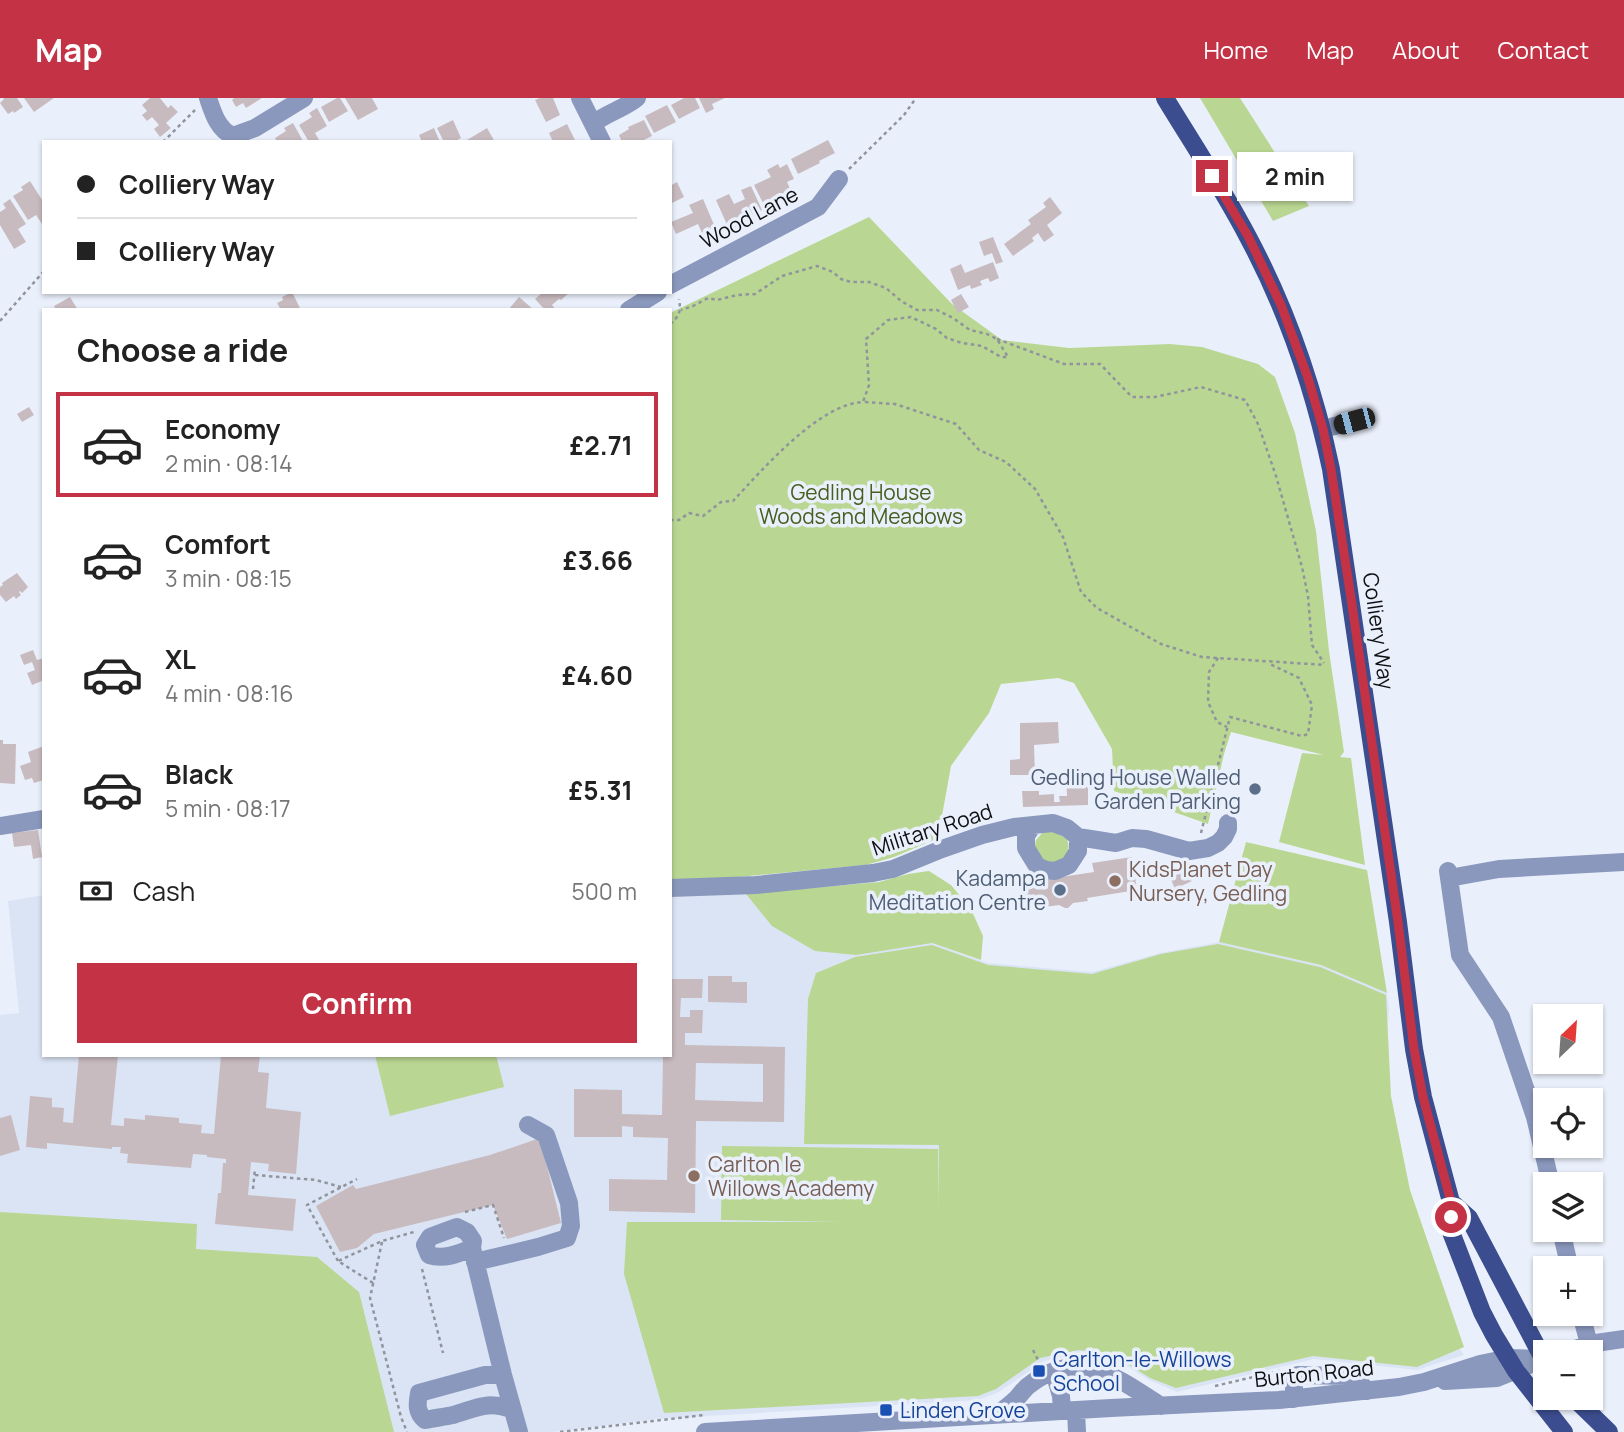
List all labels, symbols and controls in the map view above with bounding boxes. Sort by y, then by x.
text: Map [35,27,103,72]
text: Home [1203,33,1268,66]
text: Map [1306,33,1354,66]
text: About [1392,33,1460,66]
text: Contact [1498,33,1589,66]
callout: 2 min [1236,152,1352,200]
route end [1196,160,1228,192]
text: 2 min [1265,160,1325,192]
text: Colliery Way [119,166,274,202]
street label: Wood Lane [695,180,803,254]
text: Colliery Way [119,233,274,269]
text: Choose a ride [77,328,288,372]
car [1331,405,1378,437]
text: Economy [165,411,280,447]
icon: car [81,413,144,476]
text: £2.71 [570,427,633,463]
text: 2 min · 08:14 [165,447,292,479]
park label: Gedling House Woods and Meadows [759,478,963,530]
text: Comfort [165,526,271,562]
icon: car [81,528,144,591]
text: £3.66 [563,542,633,578]
text: 3 min · 08:15 [165,562,292,594]
street label: Colliery Way [1357,571,1401,691]
text: XL [165,641,196,677]
icon: car [81,643,144,706]
text: £4.60 [562,657,633,693]
text: 4 min · 08:16 [165,677,294,709]
text: Black [165,756,233,792]
icon: car [81,758,144,821]
place label: Gedling House Walled Garden Parking [1031,763,1241,815]
text: £5.31 [569,772,633,808]
marker: Gedling House Walled Garden Parking [1247,781,1263,797]
text: 5 min · 08:17 [165,792,291,824]
street label: Military Road [868,796,996,862]
place label: KidsPlanet Day Nursery, Gedling [1129,855,1287,907]
place label: Kadampa Meditation Centre [869,864,1046,916]
icon: cash [77,872,115,910]
text: Cash [133,873,195,909]
marker: KidsPlanet Day Nursery, Gedling [1107,873,1123,889]
text: 500 m [572,875,637,907]
marker: Kadampa Meditation Centre [1052,882,1068,898]
button: Confirm [77,963,637,1043]
north arrow [1533,1004,1603,1074]
map controls [1533,1004,1603,1410]
button: locate [1533,1088,1603,1158]
place label: Carlton le Willows Academy [708,1150,874,1202]
marker: Carlton le Willows Academy [686,1168,702,1184]
button: layers [1533,1172,1603,1242]
route start [1435,1201,1467,1233]
button: + [1533,1256,1603,1326]
button: − [1533,1340,1603,1410]
place label: Carlton-le-Willows School [1053,1345,1232,1397]
street label: Burton Road [1253,1353,1375,1393]
marker: Carlton-le-Willows School [1031,1363,1047,1379]
place label: Linden Grove [900,1396,1026,1424]
marker: Linden Grove [878,1402,894,1418]

